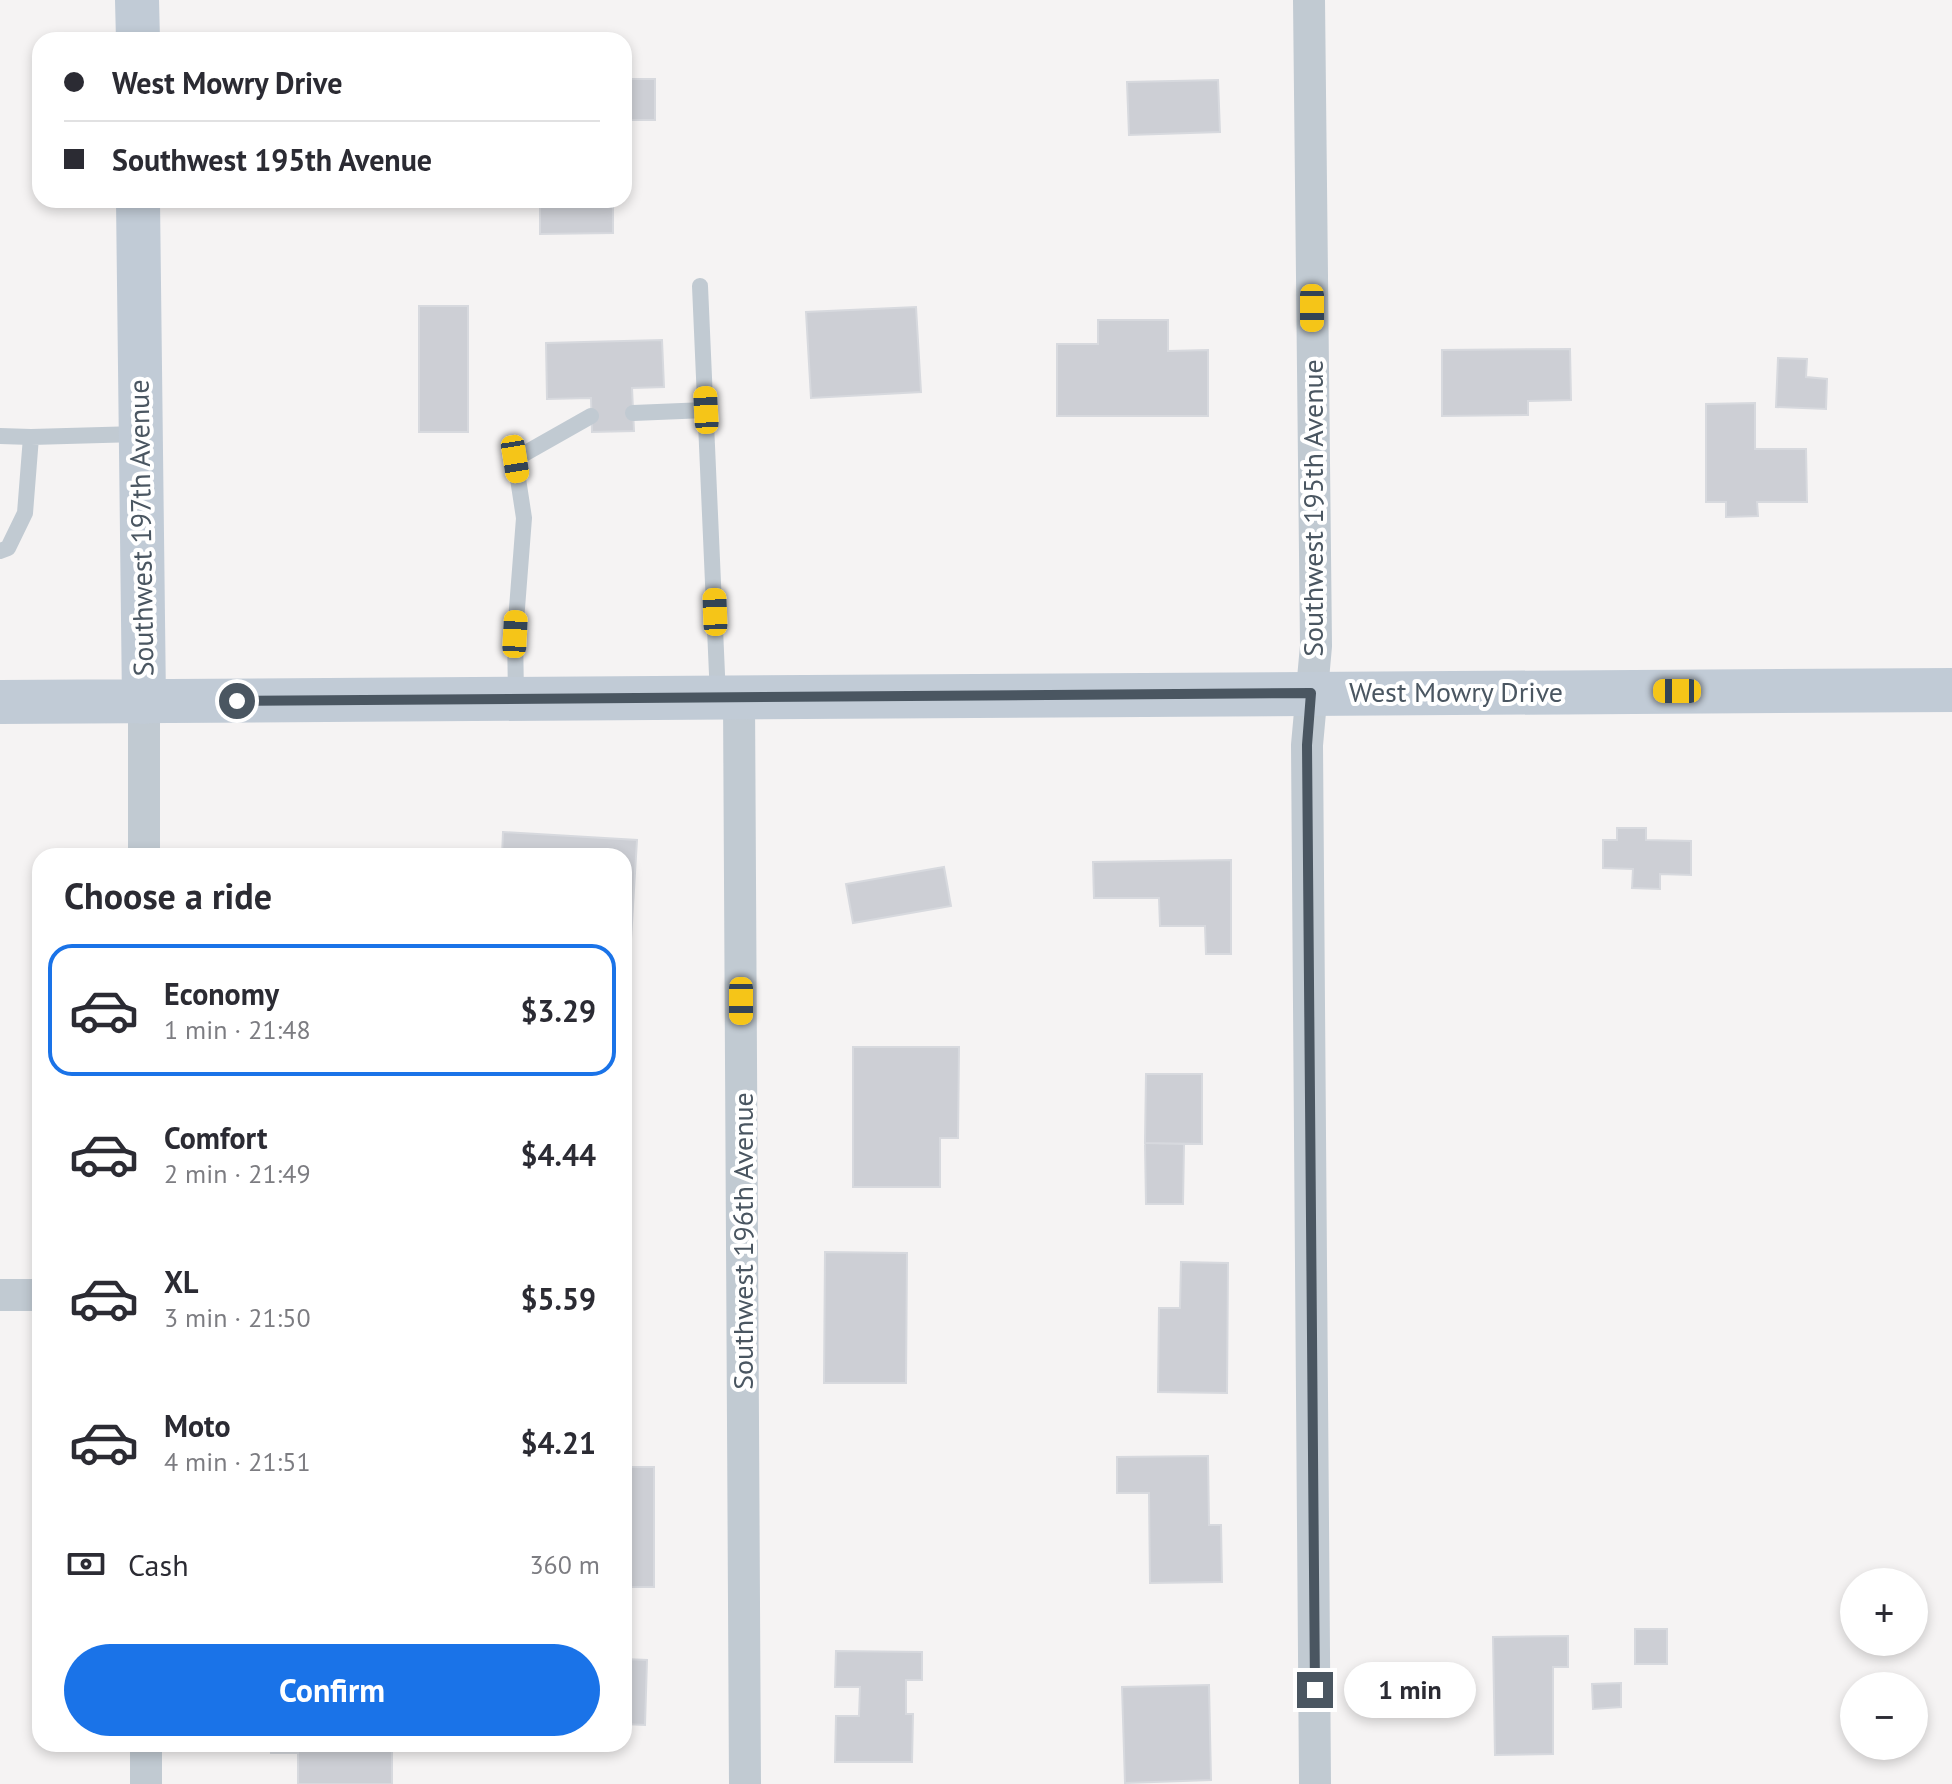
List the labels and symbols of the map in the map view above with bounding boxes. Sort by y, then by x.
car [1300,284,1324,332]
street label: Southwest 195th Avenue [1294,359,1331,657]
street label: Southwest 197th Avenue [119,379,162,677]
car [693,385,719,435]
car [499,433,531,485]
car [702,588,728,636]
car [502,609,528,659]
street label: West Mowry Drive [1349,673,1563,710]
car [1653,679,1701,703]
route start [219,683,255,719]
car [729,977,753,1025]
street label: Southwest 196th Avenue [724,1092,761,1390]
callout: 1 min [1343,1662,1475,1718]
route end [1297,1672,1333,1708]

